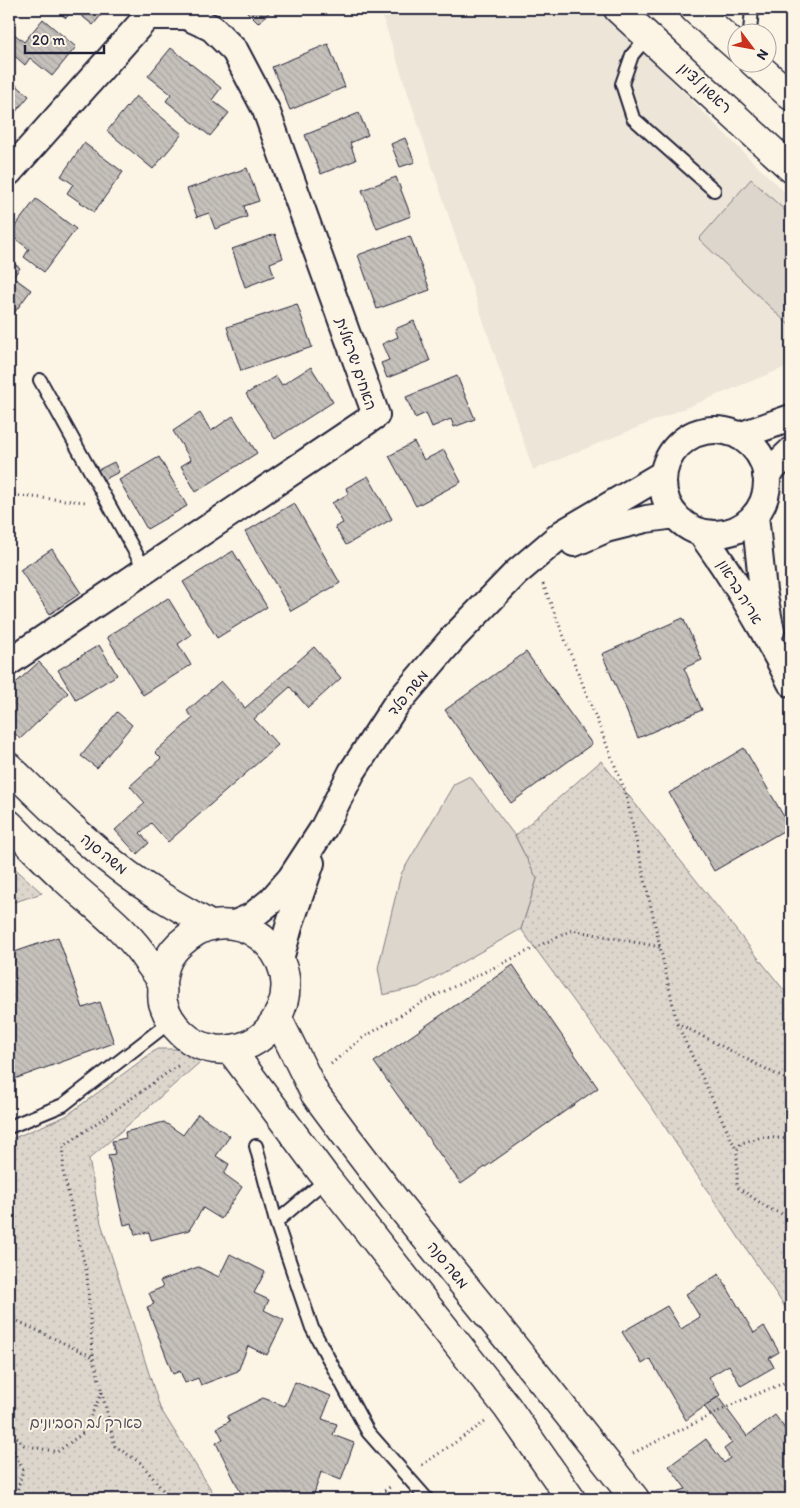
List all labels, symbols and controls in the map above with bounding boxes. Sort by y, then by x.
scale bar [25,22,104,54]
north arrow [728,22,778,72]
text: 20 m [32,31,66,49]
text: N [753,46,772,63]
street label: ראשון לציון [675,59,735,117]
street label: האחים ישראלית [331,314,380,413]
street label: אריה בראון [713,556,766,628]
street label: משה פלד [384,666,432,720]
street label: משה סנה [77,830,131,878]
street label: משה סנה [424,1238,472,1292]
park label: פארק לב הסביונים [30,1414,142,1432]

